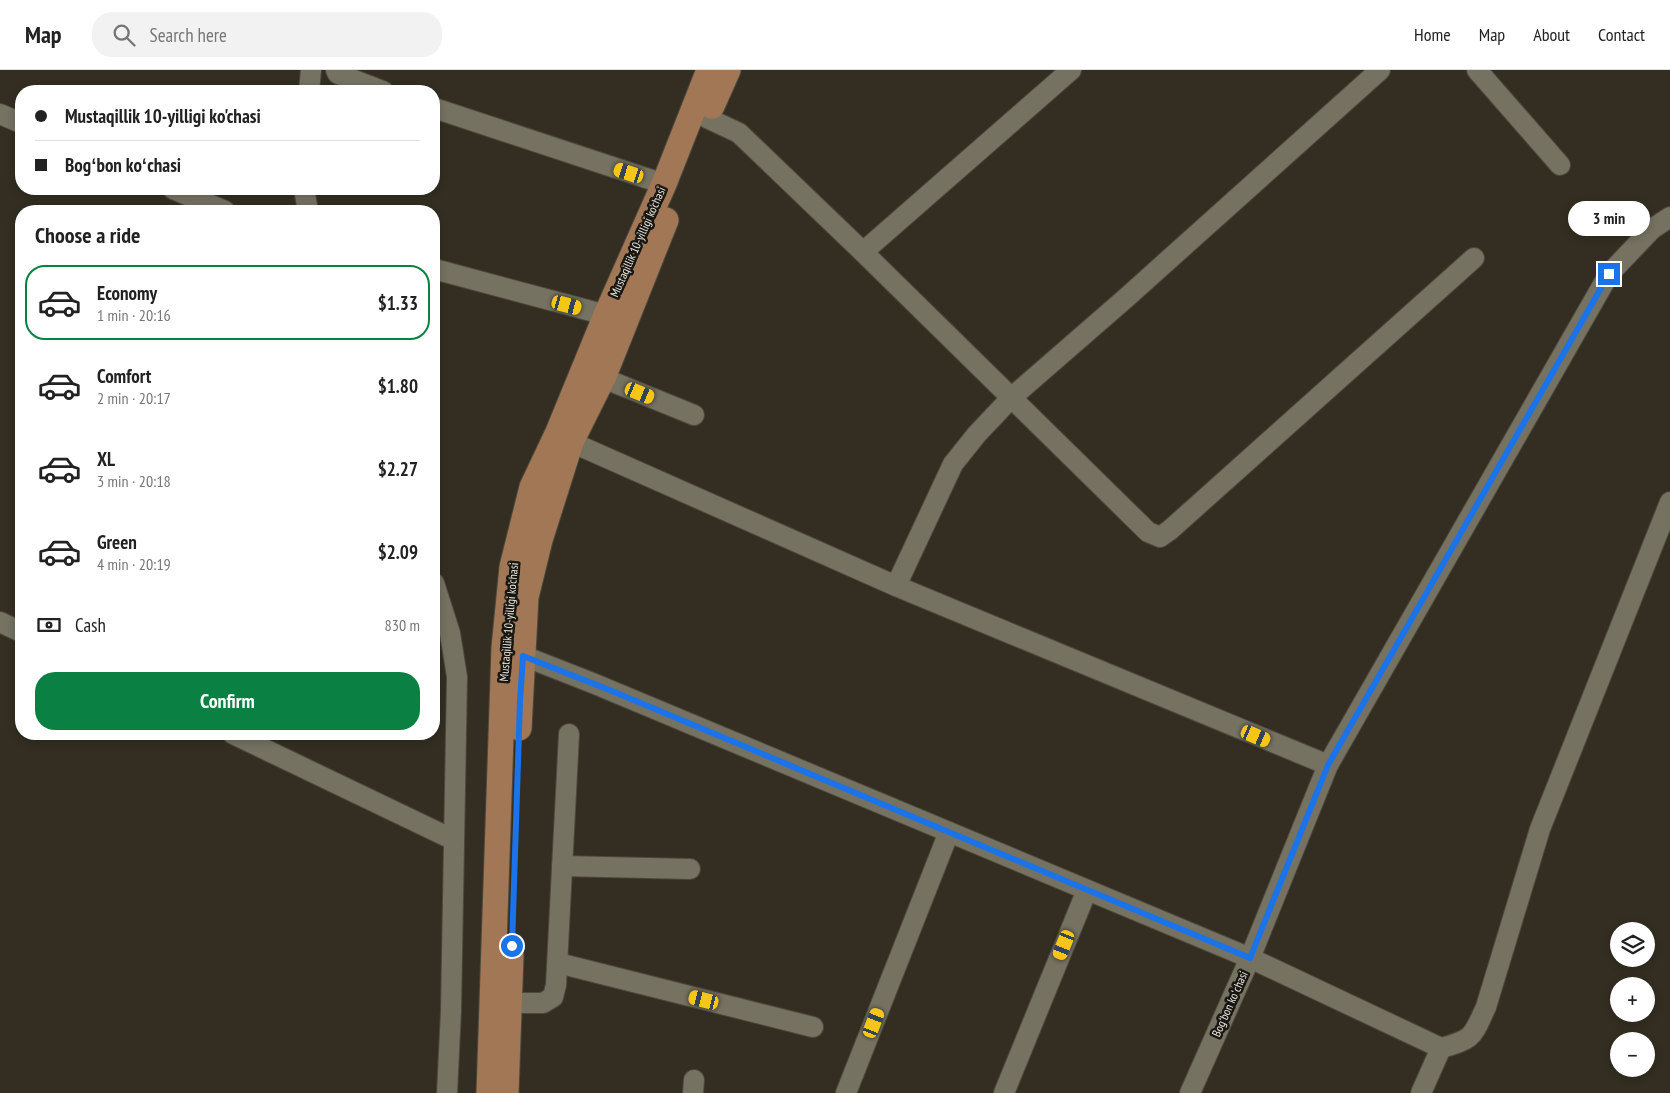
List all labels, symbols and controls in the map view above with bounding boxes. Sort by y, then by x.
search box [92,12,442,57]
text: Map [25,19,62,50]
icon: search [110,21,138,49]
text: Search here [150,23,227,47]
text: Home [1414,23,1451,46]
text: Map [1479,23,1505,46]
text: About [1533,23,1570,46]
text: Contact [1598,23,1645,46]
text: Mustaqillik 10-yilligi ko'chasi [65,104,261,128]
text: Bogʻbon koʻchasi [65,153,181,177]
car [612,161,645,185]
street label: Mustaqillik 10-yilligi ko'chasi [606,184,669,299]
callout: 3 min [1568,202,1650,236]
text: 3 min [1593,208,1625,228]
text: Choose a ride [35,221,140,249]
route end [1598,263,1620,285]
icon: car [37,280,82,325]
text: Economy [97,281,157,305]
text: $1.33 [378,291,418,315]
car [550,294,583,316]
text: 1 min · 20:16 [97,305,171,325]
icon: car [37,363,82,408]
text: Comfort [97,364,151,388]
text: $1.80 [378,374,418,398]
car [623,380,656,406]
text: 2 min · 20:17 [97,388,171,408]
icon: car [37,446,82,491]
text: XL [97,447,115,471]
text: $2.27 [378,457,418,481]
text: 3 min · 20:18 [97,471,171,491]
icon: car [37,529,82,574]
text: Green [97,530,137,554]
text: $2.09 [378,540,418,564]
text: 4 min · 20:19 [97,554,171,574]
street label: Mustaqillik 10-yilligi ko'chasi [496,562,521,682]
icon: cash [35,611,63,639]
text: Cash [75,613,106,637]
text: 830 m [385,615,420,635]
button: Confirm [35,672,420,730]
car [1239,723,1272,749]
map controls [1610,922,1655,1077]
button: layers [1610,922,1655,967]
car [1051,928,1076,962]
route start [501,935,523,957]
street label: Bogʻbon koʻchasi [1208,969,1251,1039]
button: + [1610,977,1655,1022]
car [687,989,720,1011]
car [861,1006,886,1040]
button: − [1610,1032,1655,1077]

